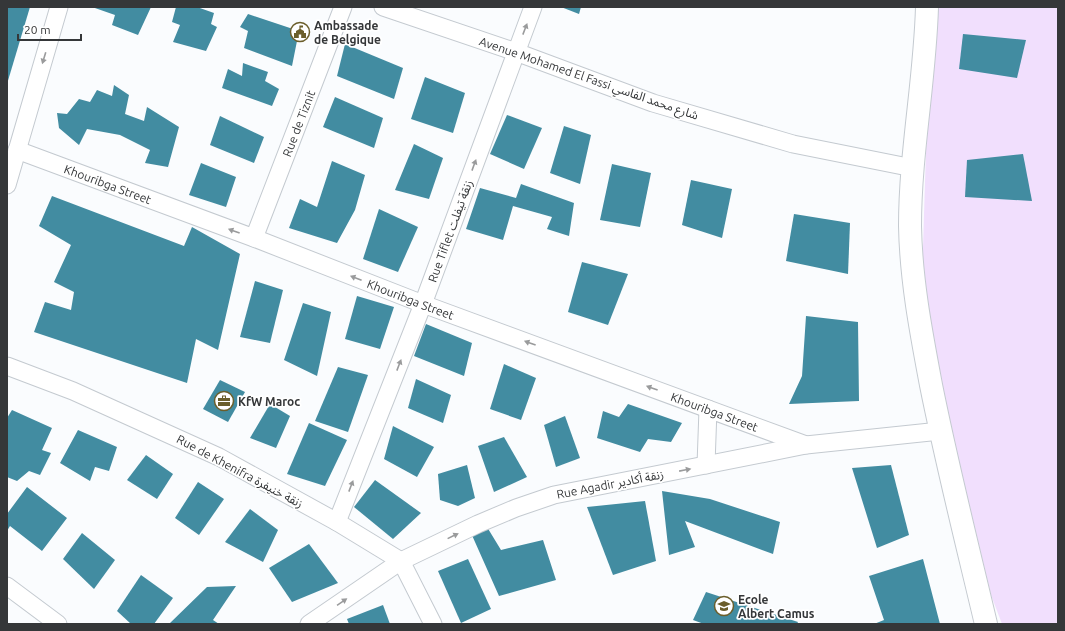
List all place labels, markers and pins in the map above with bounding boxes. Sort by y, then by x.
place label: Ambassade de Belgique [314,19,381,46]
public building icon: Ambassade de Belgique [289,21,311,43]
office icon: KfW Maroc [213,390,235,412]
place label: KfW Maroc [238,395,300,408]
place label: Ecole Albert Camus [738,593,815,620]
school or university icon: Ecole Albert Camus [713,595,735,617]

